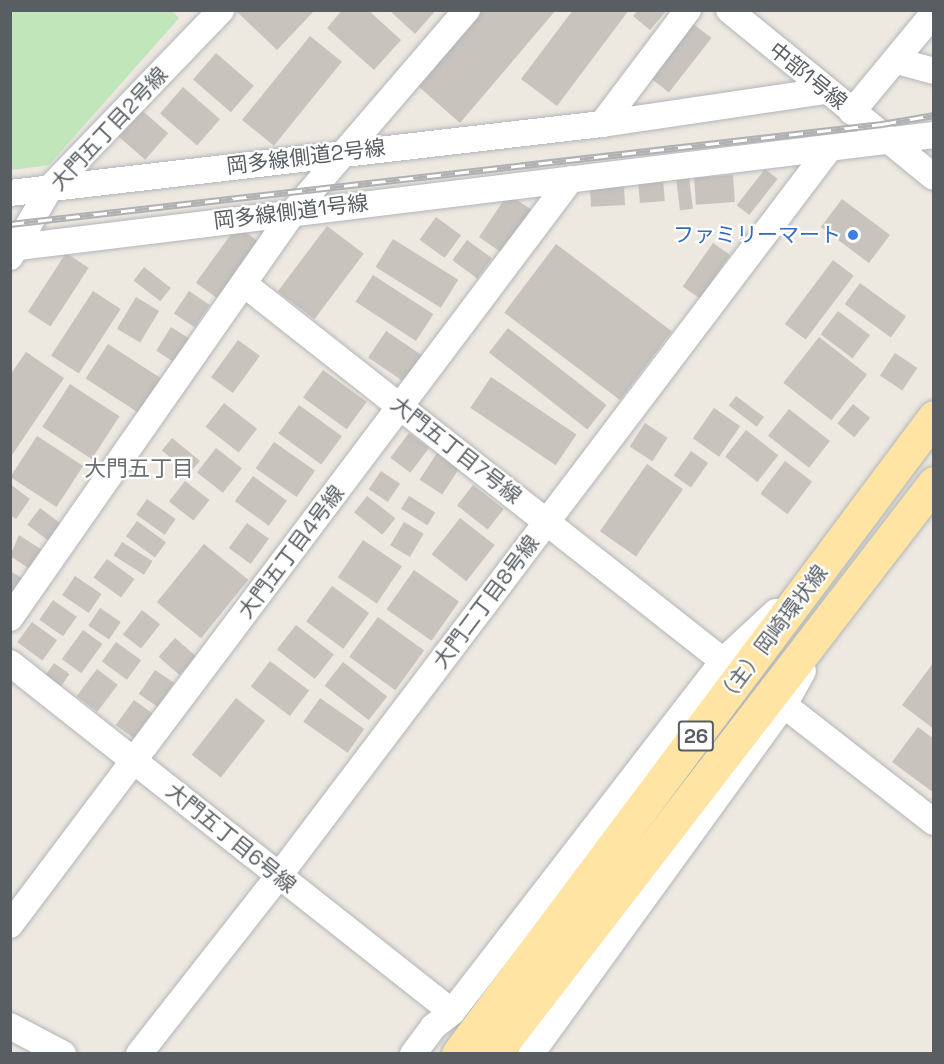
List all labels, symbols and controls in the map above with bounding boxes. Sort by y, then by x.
street label: 中部1号線 [764,37,852,115]
street label: 大門五丁目2号線 [45,62,173,196]
street label: 岡多線側道2号線 [225,135,387,179]
street label: 岡多線側道1号線 [212,190,370,234]
place label: ファミリーマート [673,222,841,248]
marker: ファミリーマート [846,228,860,242]
street label: 大門五丁目7号線 [386,391,526,509]
district label: 大門五丁目 [84,456,194,482]
street label: 大門五丁目4号線 [233,480,349,624]
street label: 大門二丁目8号線 [428,530,544,674]
street label: （主）岡崎環状線 [711,560,833,710]
road number: 26 [676,719,716,753]
street label: 大門五丁目6号線 [161,778,301,898]

